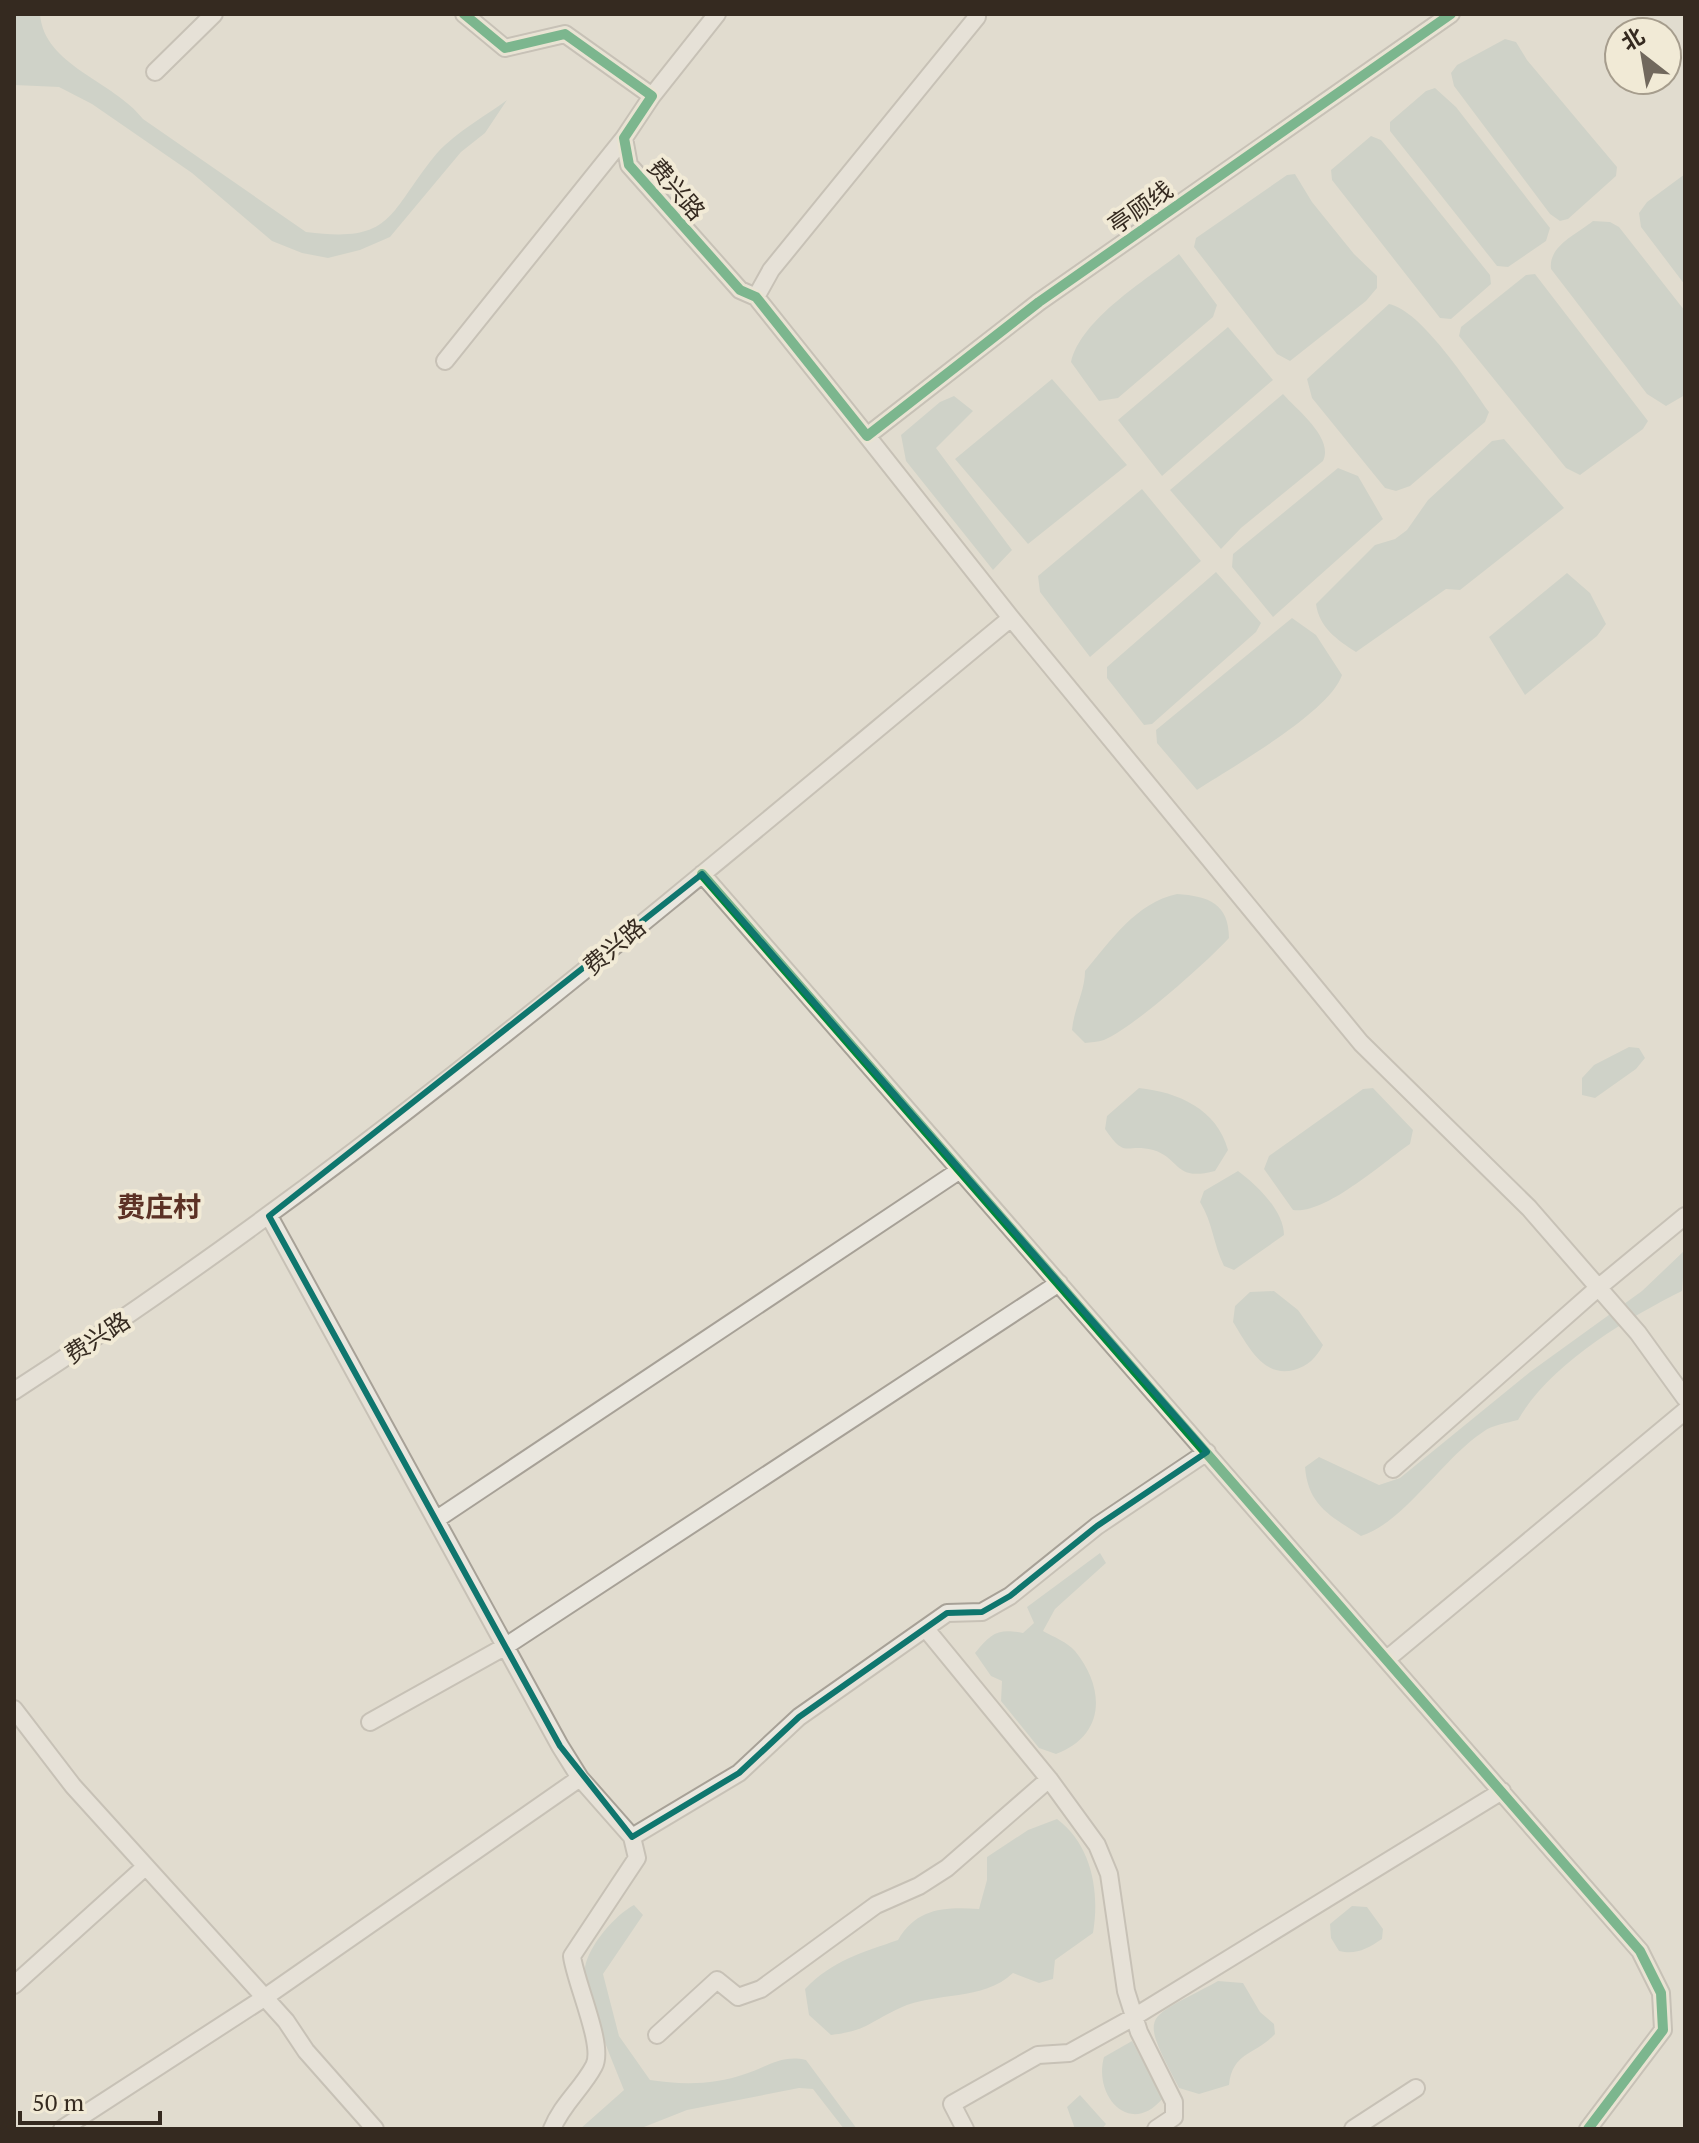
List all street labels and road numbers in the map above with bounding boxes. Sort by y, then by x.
street label: 费兴路 [641,151,713,227]
street label: 亭顾线 [1101,173,1179,241]
street label: 费兴路 [576,911,652,981]
street label: 费兴路 [58,1304,136,1370]

